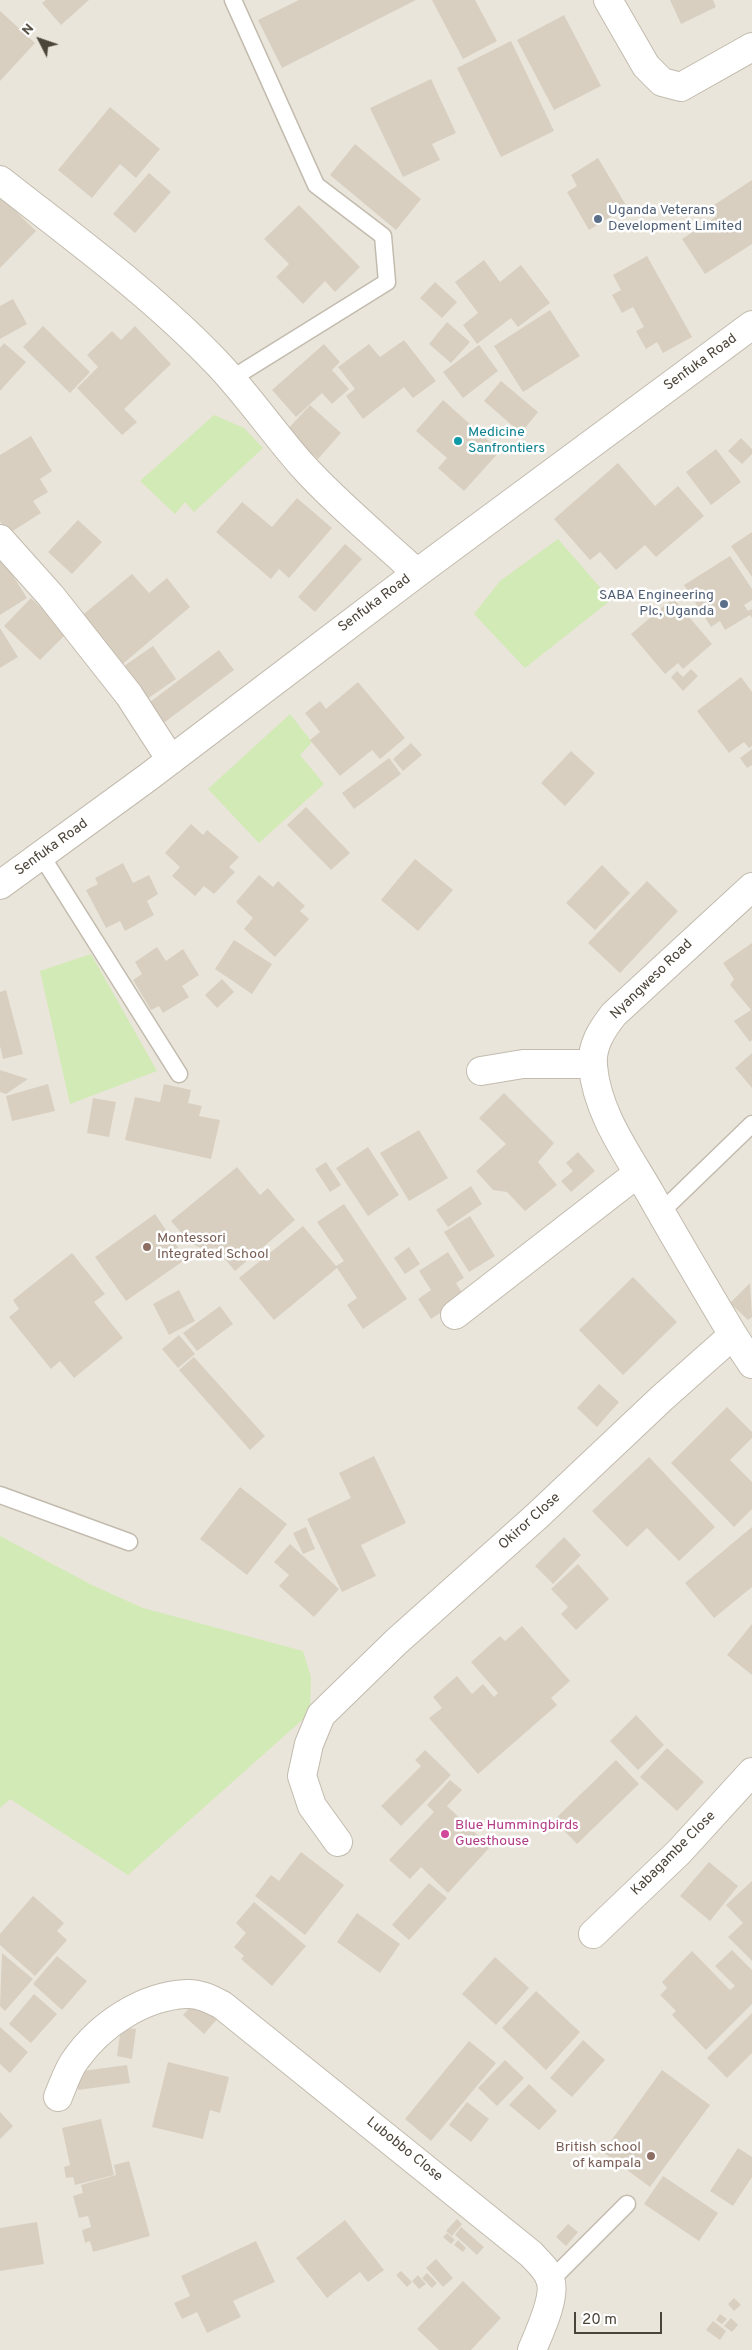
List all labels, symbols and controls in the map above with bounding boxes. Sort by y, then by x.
north arrow [15,15,65,65]
text: N [19,20,38,39]
place label: Uganda Veterans Development Limited [608,203,742,236]
marker: Uganda Veterans Development Limited [592,213,604,225]
street label: Senfuka Road [661,331,741,395]
place label: Medicine Sanfrontiers [468,425,545,458]
marker: Medicine Sanfrontiers [452,435,464,447]
street label: Senfuka Road [336,571,414,637]
place label: SABA Engineering Plc, Uganda [599,588,714,620]
marker: SABA Engineering Plc, Uganda [718,598,730,610]
street label: Senfuka Road [12,816,92,880]
street label: Nyangweso Road [607,937,697,1023]
place label: Montessori Integrated School [157,1231,269,1264]
marker: Montessori Integrated School [141,1241,153,1253]
street label: Okiror Close [496,1490,564,1554]
street label: Kabagambe Close [628,1808,720,1900]
place label: Blue Hummingbirds Guesthouse [455,1818,579,1850]
marker: Blue Hummingbirds Guesthouse [439,1828,451,1840]
street label: Lubobbo Close [363,2114,445,2186]
place label: British school of kampala [556,2140,641,2172]
marker: British school of kampala [645,2150,657,2162]
scale bar [577,2302,664,2334]
text: 20 m [582,2311,617,2330]

